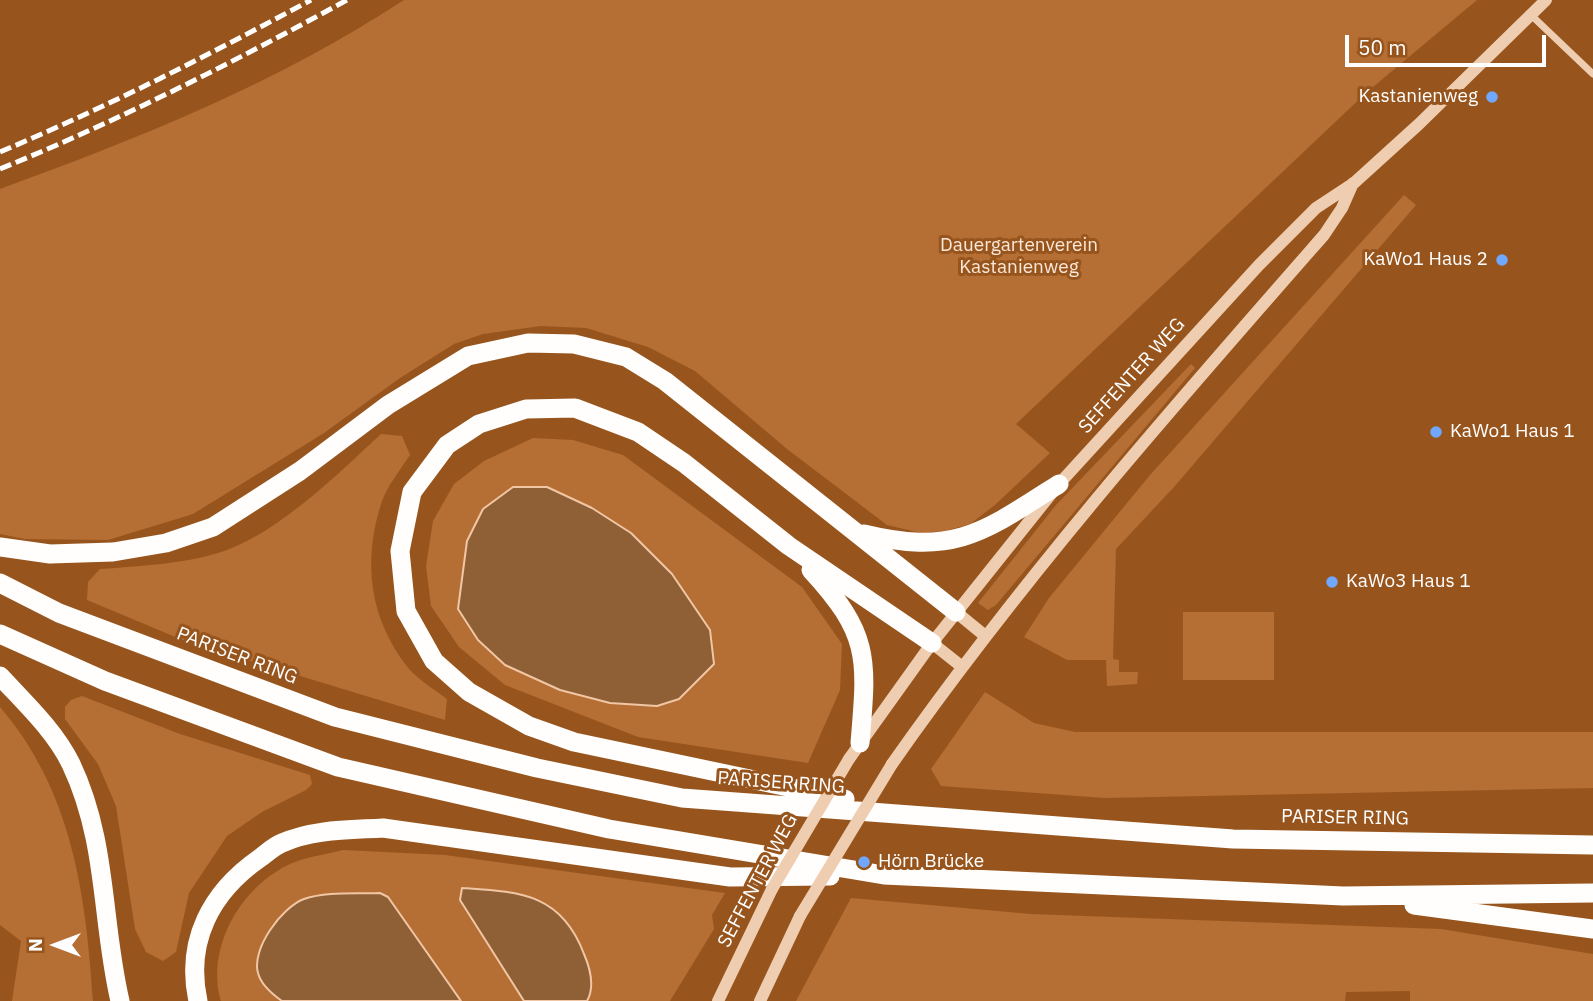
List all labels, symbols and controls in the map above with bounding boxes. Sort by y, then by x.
scale bar [1348,21,1549,65]
text: 50 m [1358,33,1407,61]
place label: Kastanienweg [1359,86,1478,108]
marker: Kastanienweg [1484,89,1500,105]
park label: Dauergartenverein Kastanienweg [940,235,1098,279]
place label: KaWo1 Haus 2 [1363,249,1488,271]
marker: KaWo1 Haus 2 [1494,252,1510,268]
street label: SEFFENTER WEG [1074,314,1190,438]
place label: KaWo1 Haus 1 [1450,421,1575,443]
marker: KaWo1 Haus 1 [1428,424,1444,440]
place label: KaWo3 Haus 1 [1346,571,1471,593]
marker: KaWo3 Haus 1 [1324,574,1340,590]
street label: PARISER RING [173,622,301,690]
street label: PARISER RING [716,767,846,799]
street label: PARISER RING [1281,805,1409,831]
street label: SEFFENTER WEG [713,810,803,952]
place label: Hörn Brücke [878,851,984,873]
marker: Hörn Brücke [856,854,872,870]
north arrow [21,910,91,980]
text: N [23,938,47,952]

